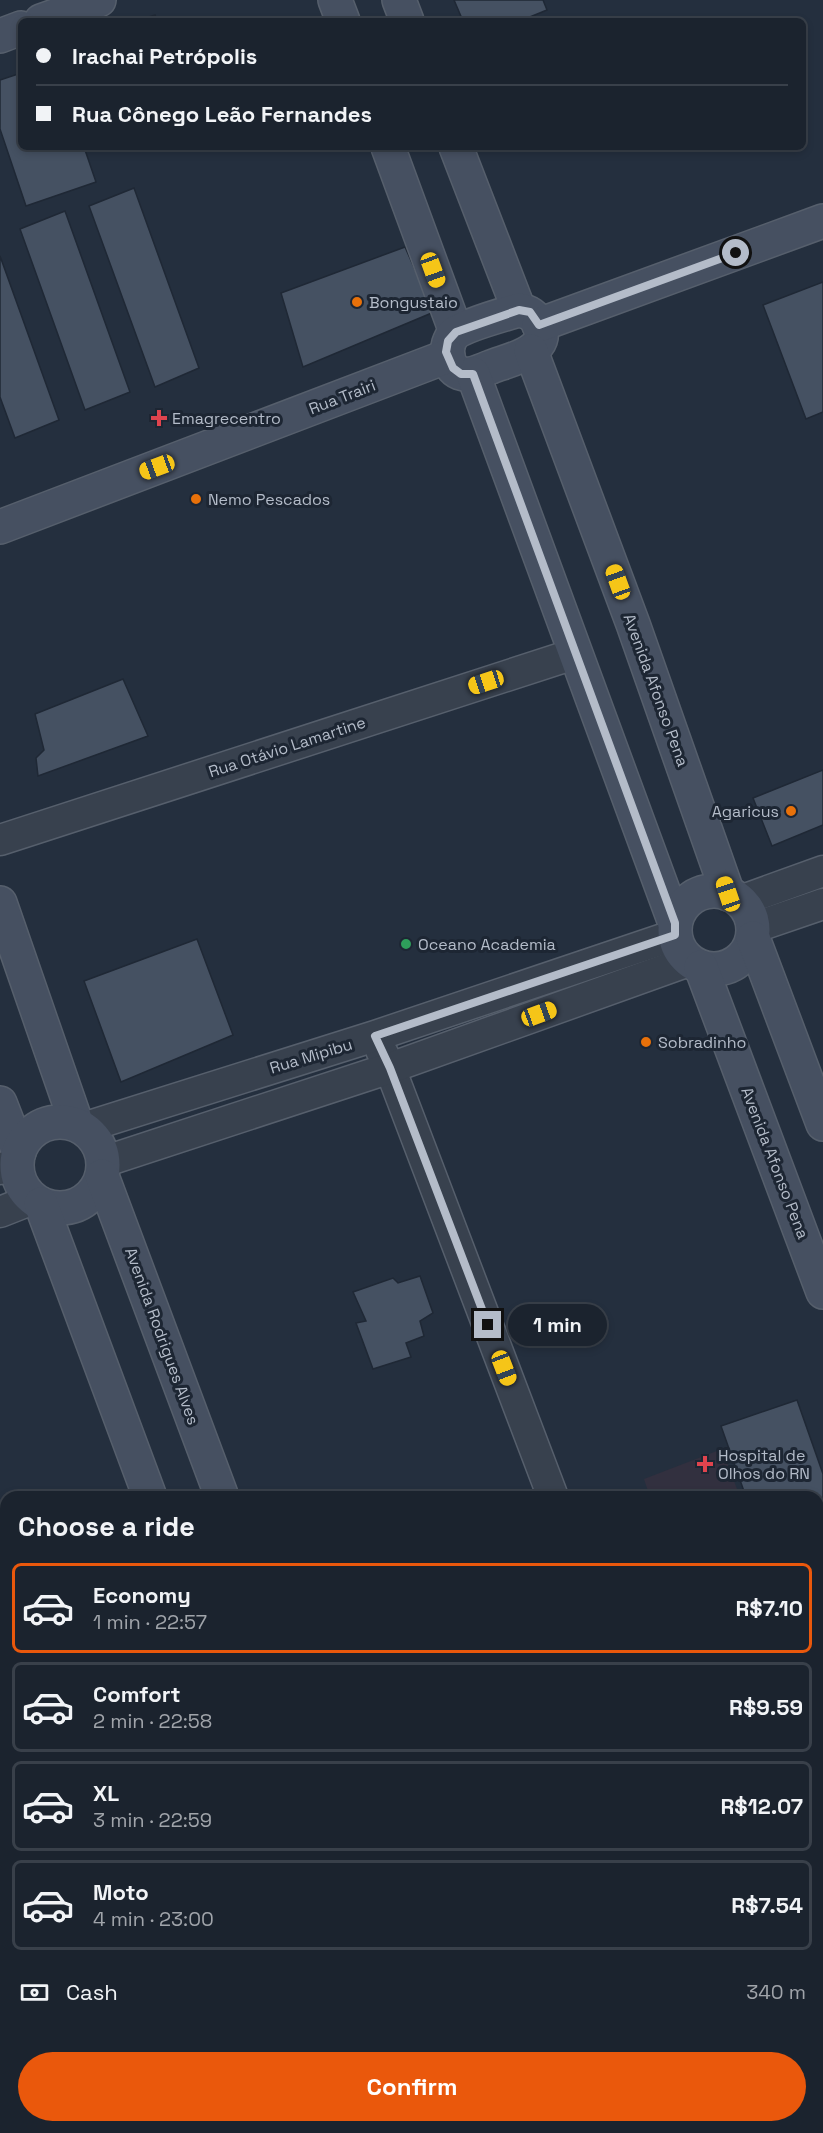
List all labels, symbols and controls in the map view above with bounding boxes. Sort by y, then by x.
text: Irachai Petrópolis [72,42,257,70]
text: Rua Cônego Leão Fernandes [72,100,372,128]
route start [722,239,749,266]
car [418,250,448,290]
place label: Bongustaio [369,292,458,313]
marker: Bongustaio [350,295,364,309]
street label: Rua Trairi [306,375,378,419]
place label: Emagrecentro [172,408,281,429]
marker: Emagrecentro [150,409,168,427]
car [137,452,177,482]
place label: Nemo Pescados [208,489,330,510]
marker: Nemo Pescados [189,492,203,506]
car [603,562,633,602]
street label: Avenida Afonso Pena [619,611,693,769]
car [466,668,506,696]
street label: Rua Otávio Lamartine [206,712,368,782]
place label: Agaricus [712,801,779,822]
marker: Agaricus [784,804,798,818]
car [714,874,742,914]
place label: Oceano Academia [418,934,556,955]
marker: Oceano Academia [399,937,413,951]
car [519,999,559,1029]
place label: Sobradinho [658,1032,746,1053]
street label: Rua Mipibu [267,1033,355,1079]
marker: Sobradinho [639,1035,653,1049]
street label: Avenida Afonso Pena [736,1084,814,1242]
street label: Avenida Rodrigues Alves [120,1244,204,1428]
callout: 1 min [509,1304,608,1346]
route end [474,1311,501,1338]
text: 1 min [533,1312,582,1338]
car [489,1348,519,1388]
place label: Hospital de Olhos do RN [718,1445,810,1484]
marker: Hospital de Olhos do RN [696,1455,714,1473]
text: Choose a ride [18,1509,195,1544]
icon: car [21,1581,75,1635]
text: Economy [93,1581,191,1609]
text: R$7.10 [735,1594,803,1622]
text: 1 min · 22:57 [93,1609,207,1635]
icon: car [21,1680,75,1734]
text: Comfort [93,1680,181,1708]
text: R$9.59 [729,1693,803,1721]
text: 2 min · 22:58 [93,1708,212,1734]
icon: car [21,1779,75,1833]
text: XL [93,1779,119,1807]
text: R$12.07 [720,1792,803,1820]
text: 3 min · 22:59 [93,1807,212,1833]
icon: car [21,1878,75,1932]
text: Moto [93,1878,149,1906]
text: R$7.54 [731,1891,803,1919]
text: 4 min · 23:00 [93,1906,214,1932]
icon: cash [18,1976,51,2009]
text: Cash [66,1978,118,2006]
text: 340 m [746,1979,806,2005]
button: Confirm [18,2052,806,2121]

